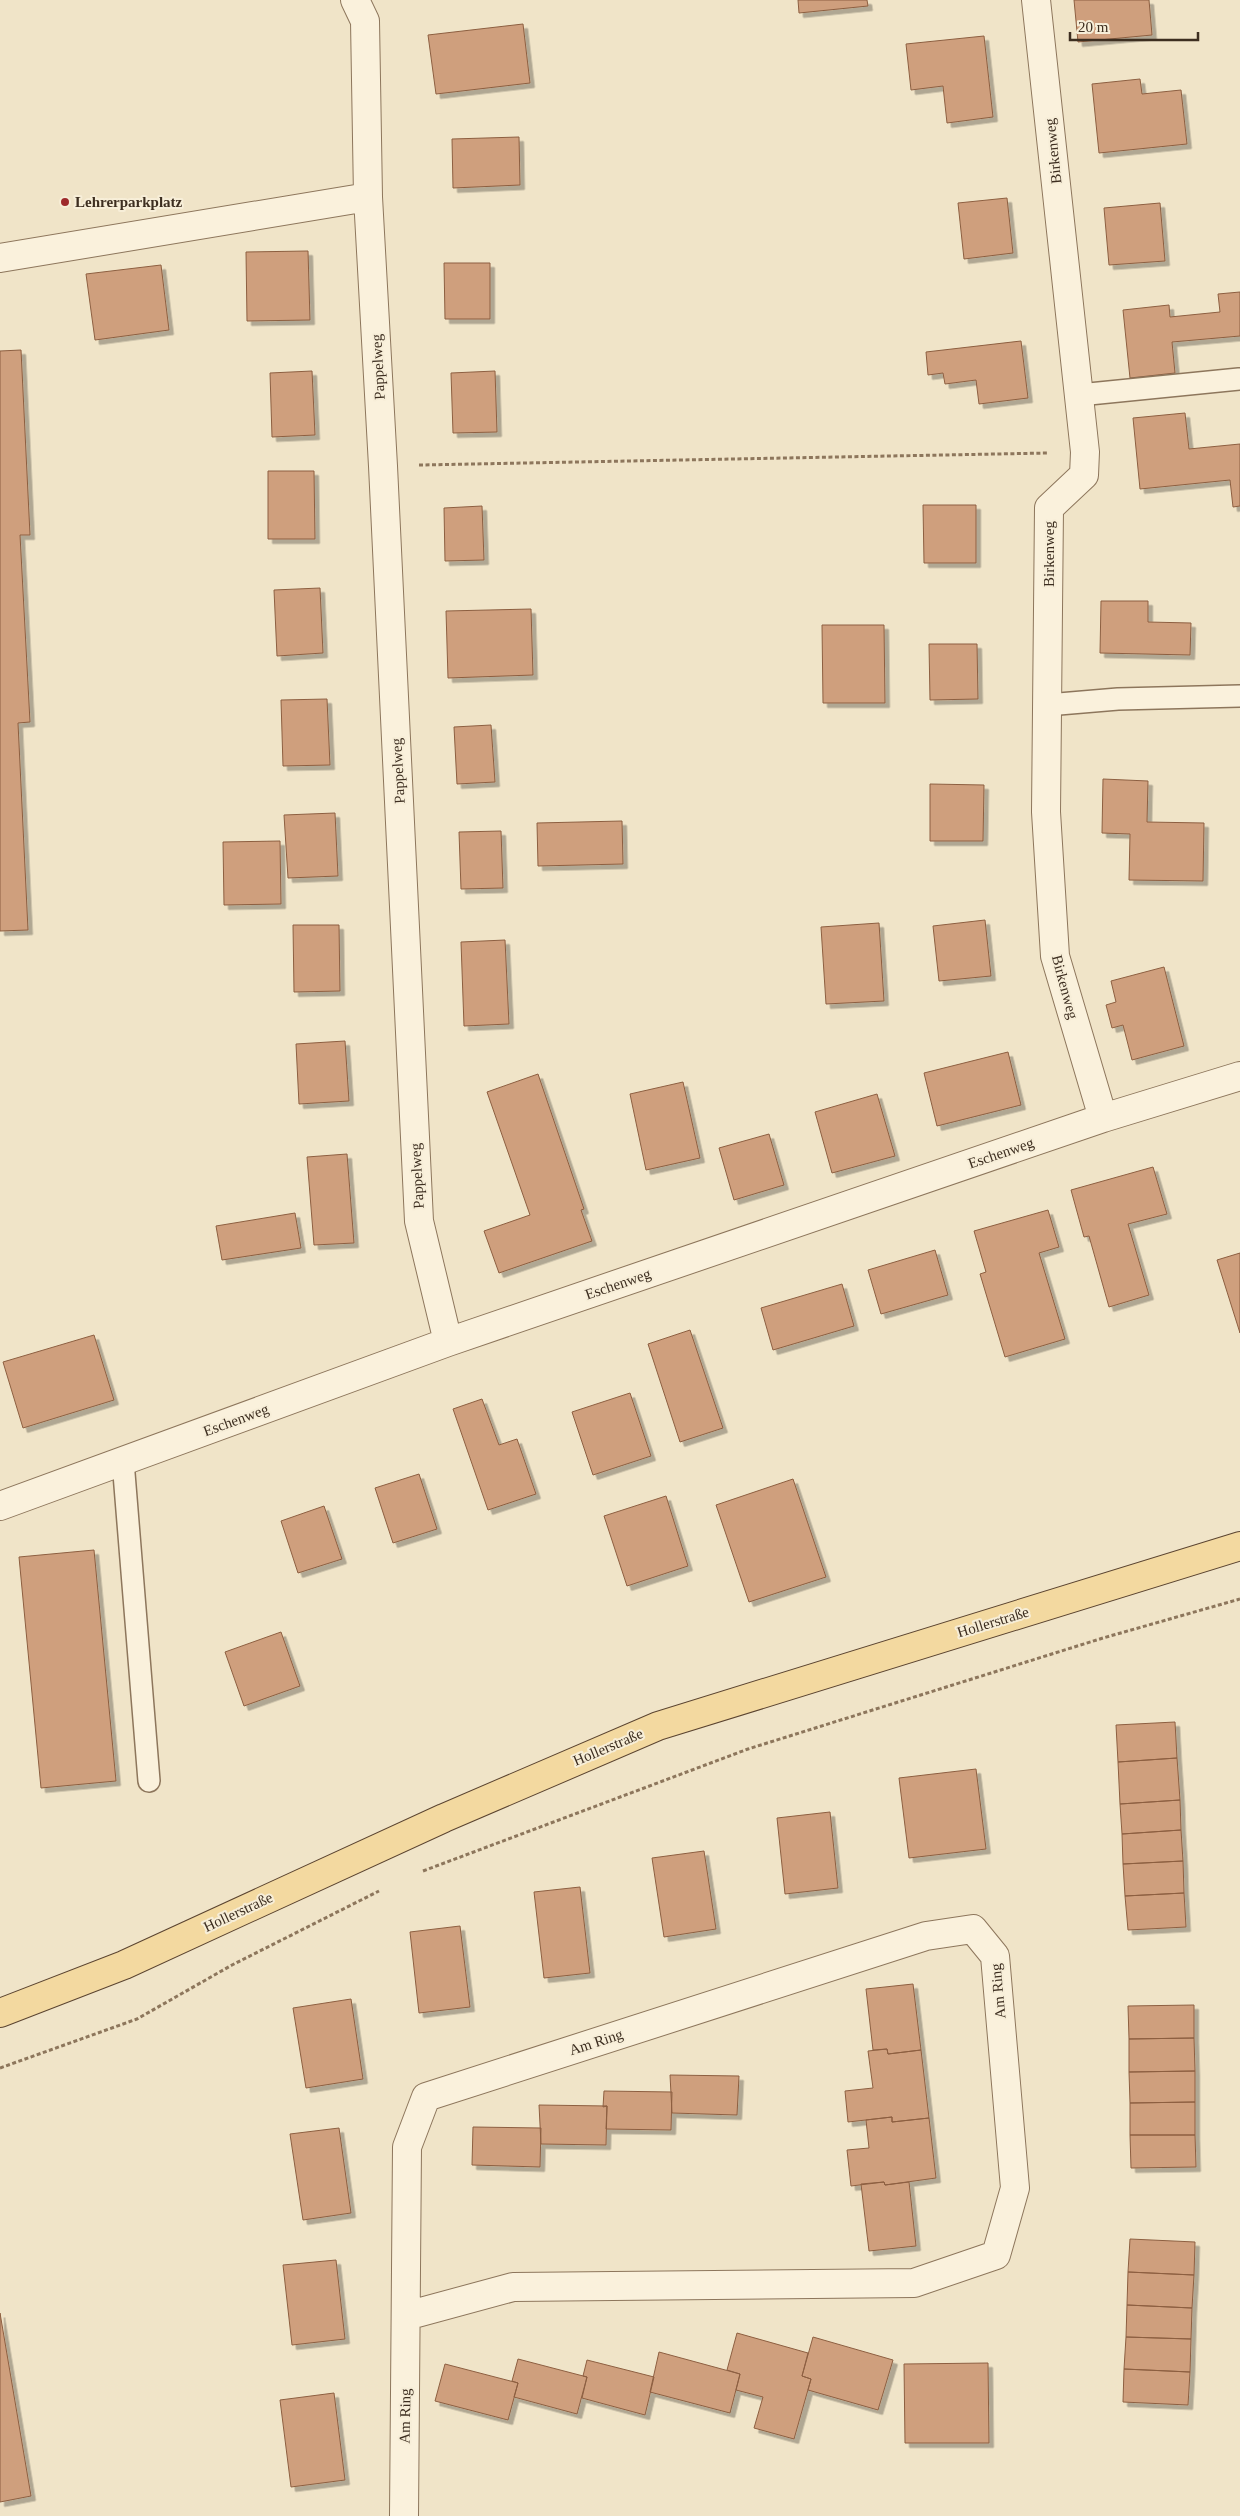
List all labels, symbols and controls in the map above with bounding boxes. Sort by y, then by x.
scale bar [1070,10,1198,42]
text: 20 m [1078,19,1109,35]
street label: Birkenweg [1042,117,1064,185]
place label: Lehrerparkplatz [75,194,183,210]
marker: Lehrerparkplatz [59,196,71,208]
street label: Pappelweg [368,333,388,400]
street label: Birkenweg [1041,521,1057,587]
street label: Pappelweg [388,737,408,804]
street label: Birkenweg [1049,953,1081,1021]
street label: Eschenweg [966,1134,1036,1172]
street label: Pappelweg [407,1142,427,1209]
street label: Eschenweg [583,1265,653,1303]
street label: Eschenweg [201,1401,271,1439]
street label: Hollerstraße [955,1603,1031,1640]
street label: Hollerstraße [571,1725,646,1769]
street label: Hollerstraße [201,1889,275,1935]
street label: Am Ring [988,1962,1008,2019]
street label: Am Ring [567,2026,625,2058]
street label: Am Ring [397,2388,413,2444]

